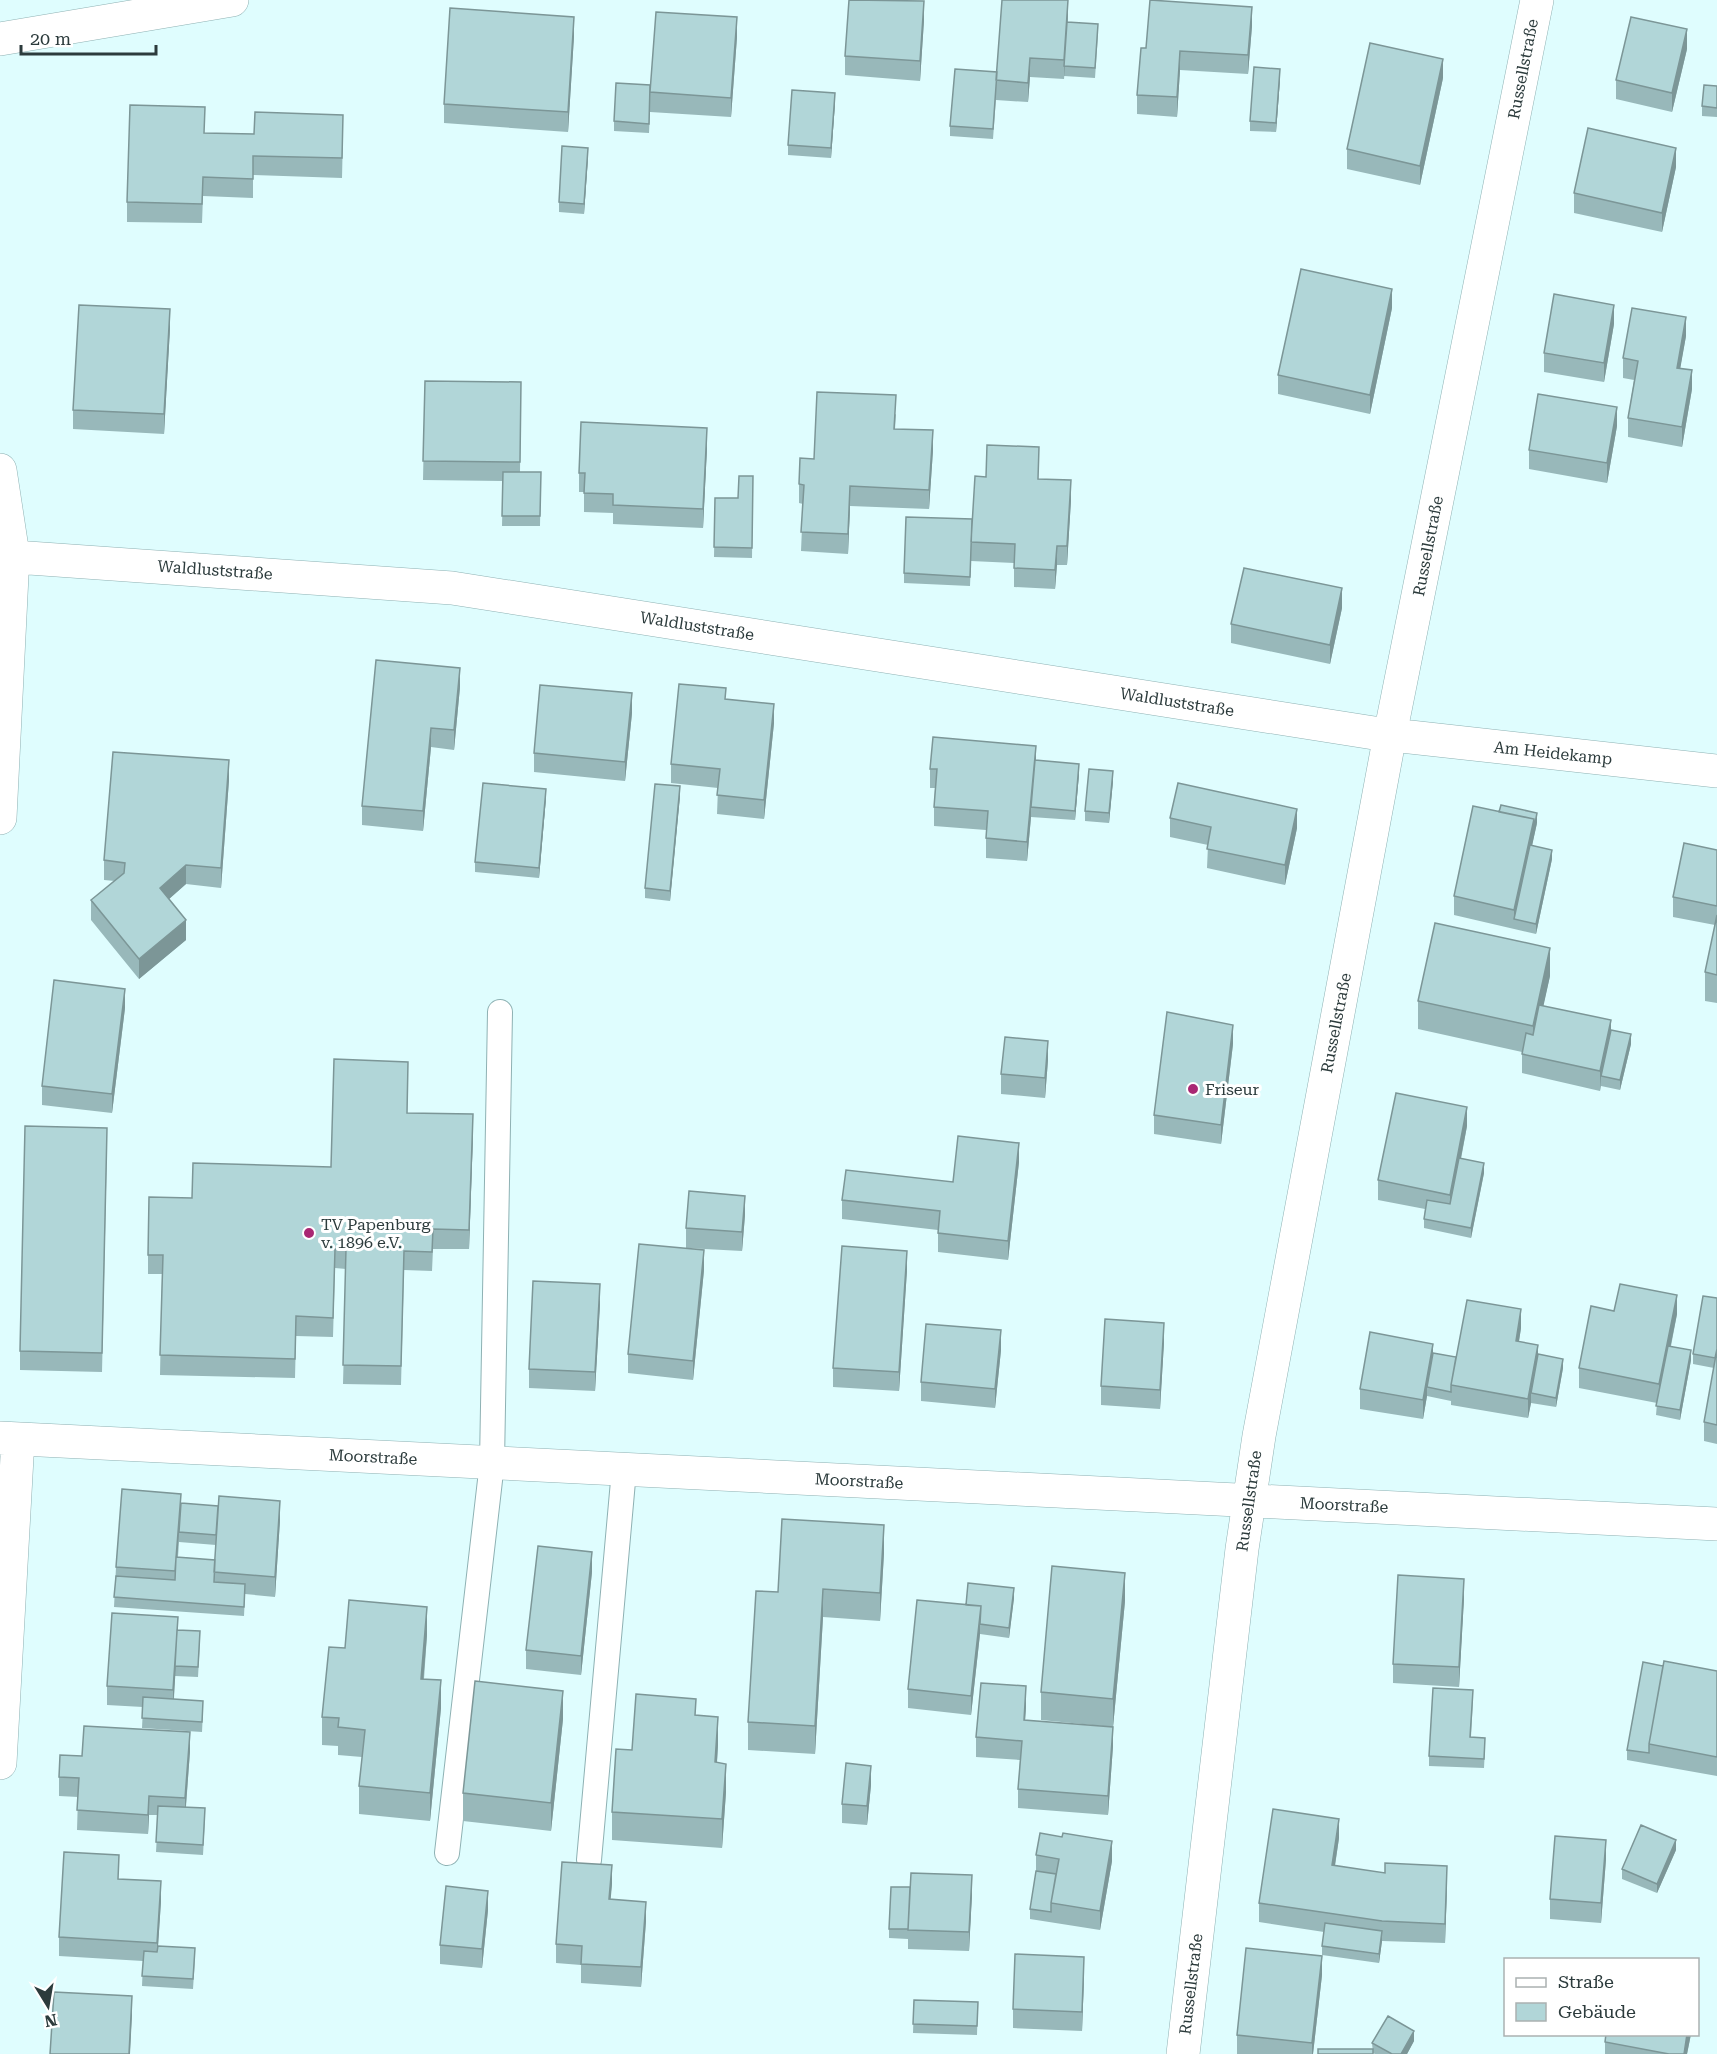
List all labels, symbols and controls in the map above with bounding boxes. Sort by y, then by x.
street label: Russellstraße [1504,17,1542,121]
scale bar [21,18,156,56]
text: 20 m [30,28,71,49]
street label: Russellstraße [1409,494,1447,598]
street label: Waldluststraße [157,556,273,584]
street label: Waldluststraße [639,608,756,644]
street label: Waldluststraße [1119,684,1236,720]
street label: Am Heidekamp [1493,737,1613,769]
street label: Russellstraße [1317,971,1355,1075]
place label: Friseur [1205,1080,1259,1099]
marker: Friseur [1186,1082,1200,1096]
place label: TV Papenburg v. 1896 e.V. [321,1215,432,1252]
marker: TV Papenburg v. 1896 e.V. [302,1226,316,1240]
street label: Moorstraße [328,1445,418,1469]
street label: Russellstraße [1233,1449,1266,1553]
street label: Moorstraße [814,1469,904,1493]
street label: Moorstraße [1299,1493,1389,1517]
street label: Russellstraße [1175,1932,1207,2036]
legend [1504,1958,1699,2036]
text: Straße [1558,1971,1614,1992]
north arrow [18,1976,78,2036]
text: Gebäude [1558,2001,1636,2022]
text: N [43,2010,59,2031]

